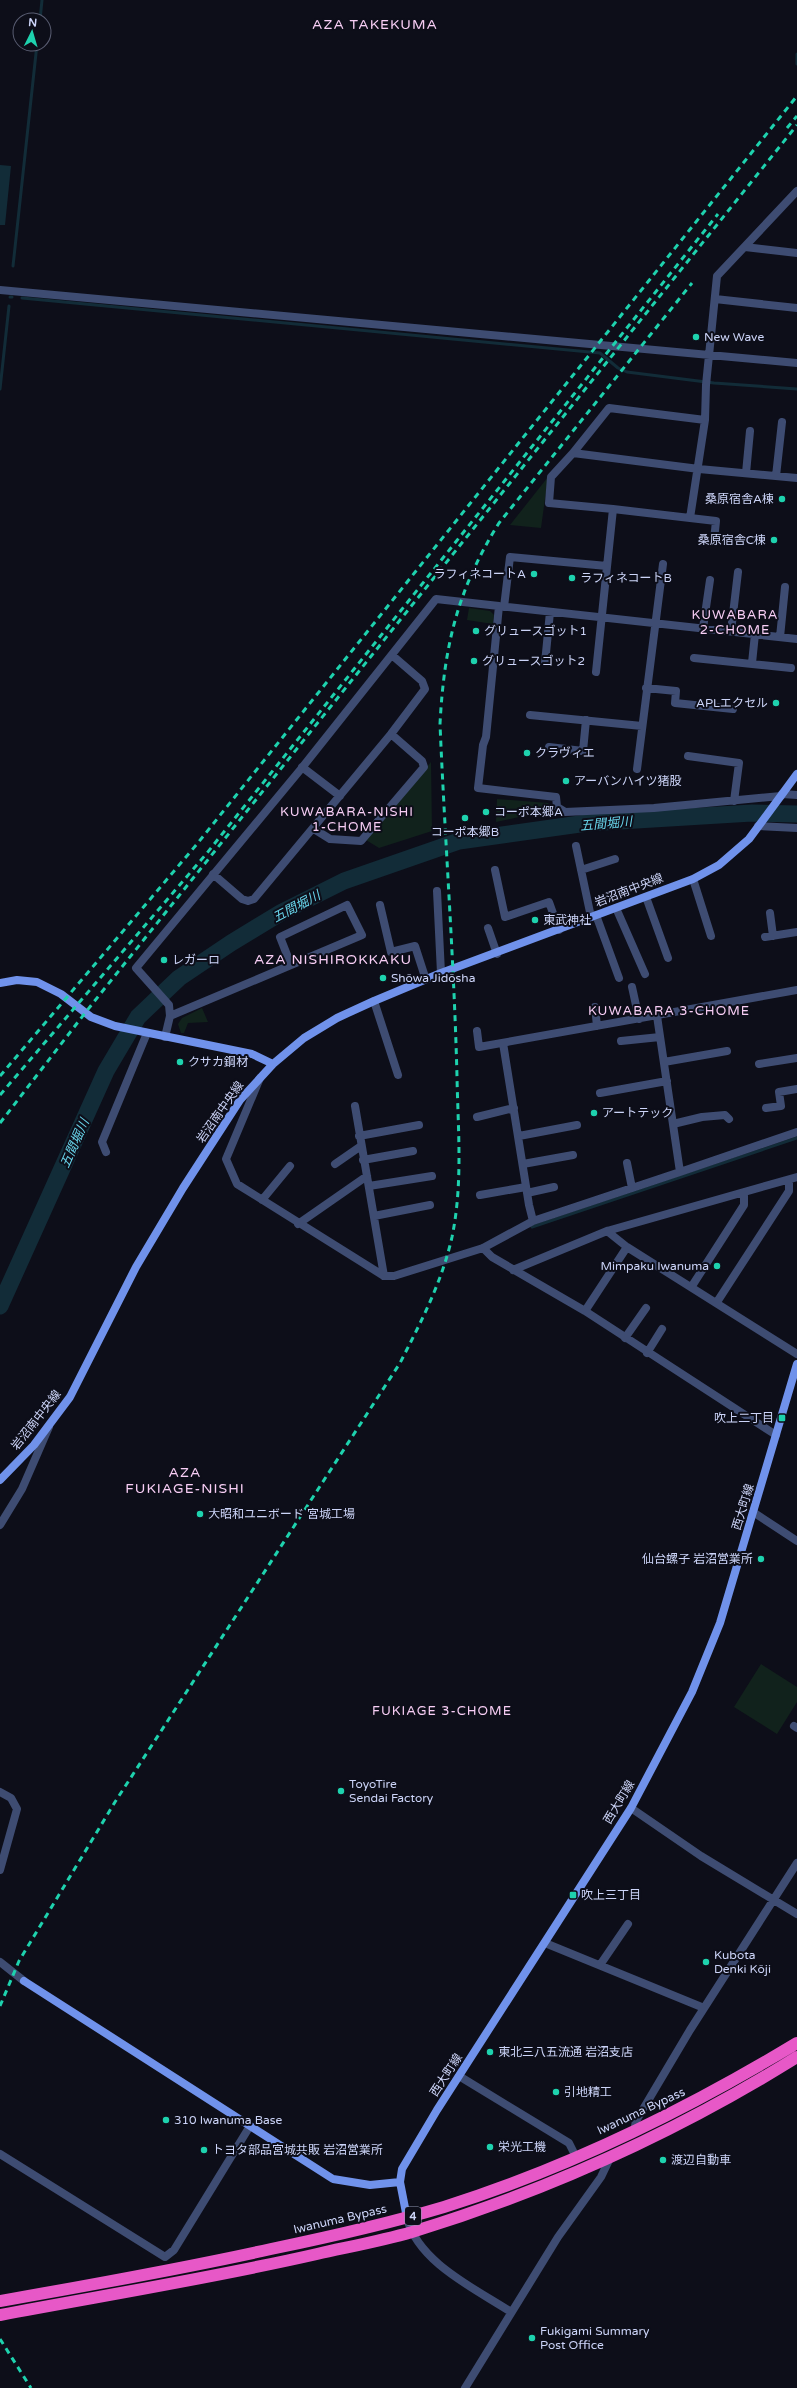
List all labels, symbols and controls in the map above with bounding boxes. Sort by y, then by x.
north arrow [12,12,52,52]
text: N [28,16,38,29]
district label: AZA TAKEKUMA [312,16,438,33]
place label: New Wave [704,330,764,344]
marker: New Wave [691,332,701,342]
place label: 桑原宿舎A棟 [705,492,774,506]
marker: 桑原宿舎A棟 [777,494,787,504]
place label: 桑原宿舎C棟 [698,533,766,547]
marker: 桑原宿舎C棟 [769,535,779,545]
place label: ラフィネコートA [434,567,526,581]
marker: ラフィネコートA [529,569,539,579]
place label: ラフィネコートB [580,571,672,585]
marker: ラフィネコートB [567,573,577,583]
district label: KUWABARA 2-CHOME [691,607,779,638]
place label: グリュースゴット1 [484,624,587,638]
marker: グリュースゴット1 [471,626,481,636]
place label: グリュースゴット2 [482,654,585,668]
marker: グリュースゴット2 [469,656,479,666]
place label: APLエクセル [696,696,768,710]
marker: APLエクセル [771,698,781,708]
place label: クラヴィエ [535,746,595,760]
marker: クラヴィエ [522,748,532,758]
place label: アーバンハイツ猪股 [574,774,682,788]
marker: アーバンハイツ猪股 [561,776,571,786]
district label: KUWABARA-NISHI 1-CHOME [280,804,414,835]
place label: コーポ本郷A [494,805,563,819]
marker: コーポ本郷A [481,807,491,817]
marker: コーポ本郷B [460,813,470,823]
water label: 五間堀川 [579,814,635,834]
place label: コーポ本郷B [431,825,499,839]
street label: 岩沼南中央線 [593,871,665,909]
water label: 五間堀川 [270,887,325,926]
place label: 東武神社 [543,913,591,927]
marker: 東武神社 [530,915,540,925]
district label: AZA NISHIROKKAKU [254,951,412,968]
place label: レガーロ [172,953,220,967]
marker: レガーロ [159,955,169,965]
place label: Shōwa Jidōsha [391,971,475,985]
marker: Shōwa Jidōsha [378,973,388,983]
district label: KUWABARA 3-CHOME [588,1003,750,1019]
place label: クサカ鋼材 [188,1055,248,1069]
marker: クサカ鋼材 [175,1057,185,1067]
street label: 岩沼南中央線 [194,1078,246,1146]
place label: アートテック [602,1106,673,1120]
marker: アートテック [589,1108,599,1118]
water label: 五間堀川 [57,1115,94,1170]
place label: Mimpaku Iwanuma [600,1259,709,1273]
marker: Mimpaku Iwanuma [712,1261,722,1271]
street label: 岩沼南中央線 [8,1387,64,1453]
place label: 吹上二丁目 [714,1411,774,1425]
marker: 吹上二丁目 [777,1413,787,1423]
district label: AZA FUKIAGE-NISHI [125,1464,245,1497]
street label: 西大町線 [729,1482,757,1532]
place label: 大昭和ユニボード 宮城工場 [208,1507,355,1521]
marker: 大昭和ユニボード 宮城工場 [195,1509,205,1519]
place label: 仙台螺子 岩沼営業所 [642,1552,753,1566]
marker: 仙台螺子 岩沼営業所 [756,1554,766,1564]
district label: FUKIAGE 3-CHOME [372,1703,512,1719]
place label: ToyoTire Sendai Factory [349,1777,434,1805]
street label: 西大町線 [601,1778,637,1826]
marker: ToyoTire Sendai Factory [336,1786,346,1796]
place label: 吹上三丁目 [581,1888,641,1902]
marker: 吹上三丁目 [568,1890,578,1900]
place label: Kubota Denki Kōji [714,1948,771,1976]
marker: Kubota Denki Kōji [701,1957,711,1967]
place label: 東北三八五流通 岩沼支店 [498,2045,633,2059]
marker: 東北三八五流通 岩沼支店 [485,2047,495,2057]
street label: 西大町線 [427,2051,465,2099]
street label: Iwanuma Bypass [595,2084,687,2138]
place label: 引地精工 [564,2085,612,2099]
marker: 引地精工 [551,2087,561,2097]
place label: 310 Iwanuma Base [174,2113,282,2127]
marker: 310 Iwanuma Base [161,2115,171,2125]
place label: 栄光工機 [498,2140,546,2154]
marker: 栄光工機 [485,2142,495,2152]
place label: トヨタ部品宮城共販 岩沼営業所 [212,2143,383,2157]
marker: トヨタ部品宮城共販 岩沼営業所 [199,2145,209,2155]
place label: 渡辺自動車 [671,2153,731,2167]
marker: 渡辺自動車 [658,2155,668,2165]
street label: Iwanuma Bypass [292,2201,388,2237]
road number: 4 [405,2207,421,2225]
place label: Fukigami Summary Post Office [540,2324,650,2352]
marker: Fukigami Summary Post Office [527,2333,537,2343]

